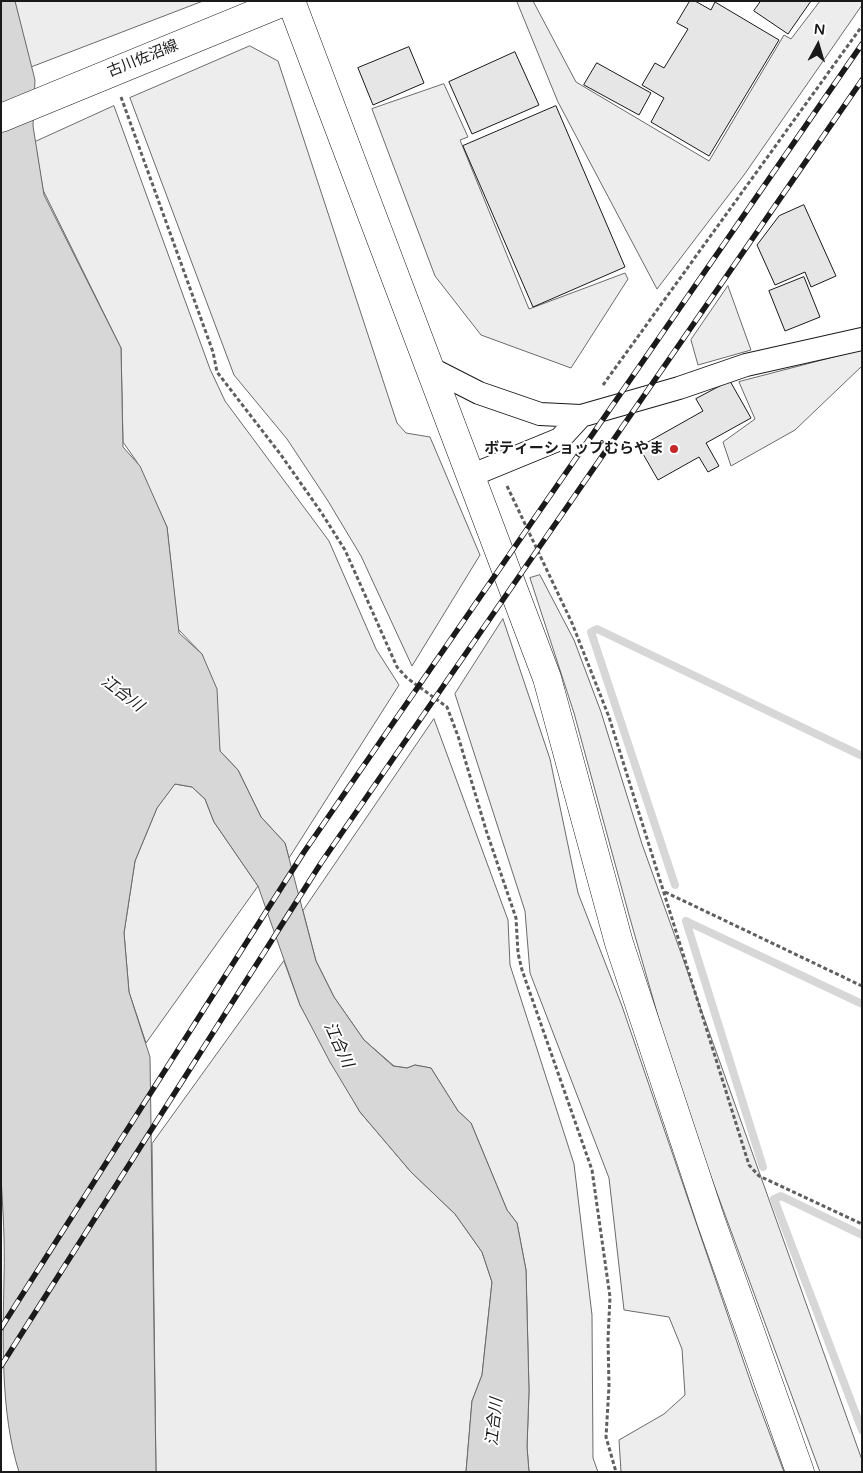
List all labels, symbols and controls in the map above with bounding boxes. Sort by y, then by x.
north arrow [793,20,843,70]
text: N [813,21,826,39]
street label: 古川佐沼線 [105,37,181,81]
place label: ボティーショップむらやま [484,440,664,458]
marker: ボティーショップむらやま [668,443,680,455]
water label: 江合川 [97,672,147,716]
water label: 江合川 [319,1019,357,1071]
water label: 江合川 [483,1397,507,1447]

